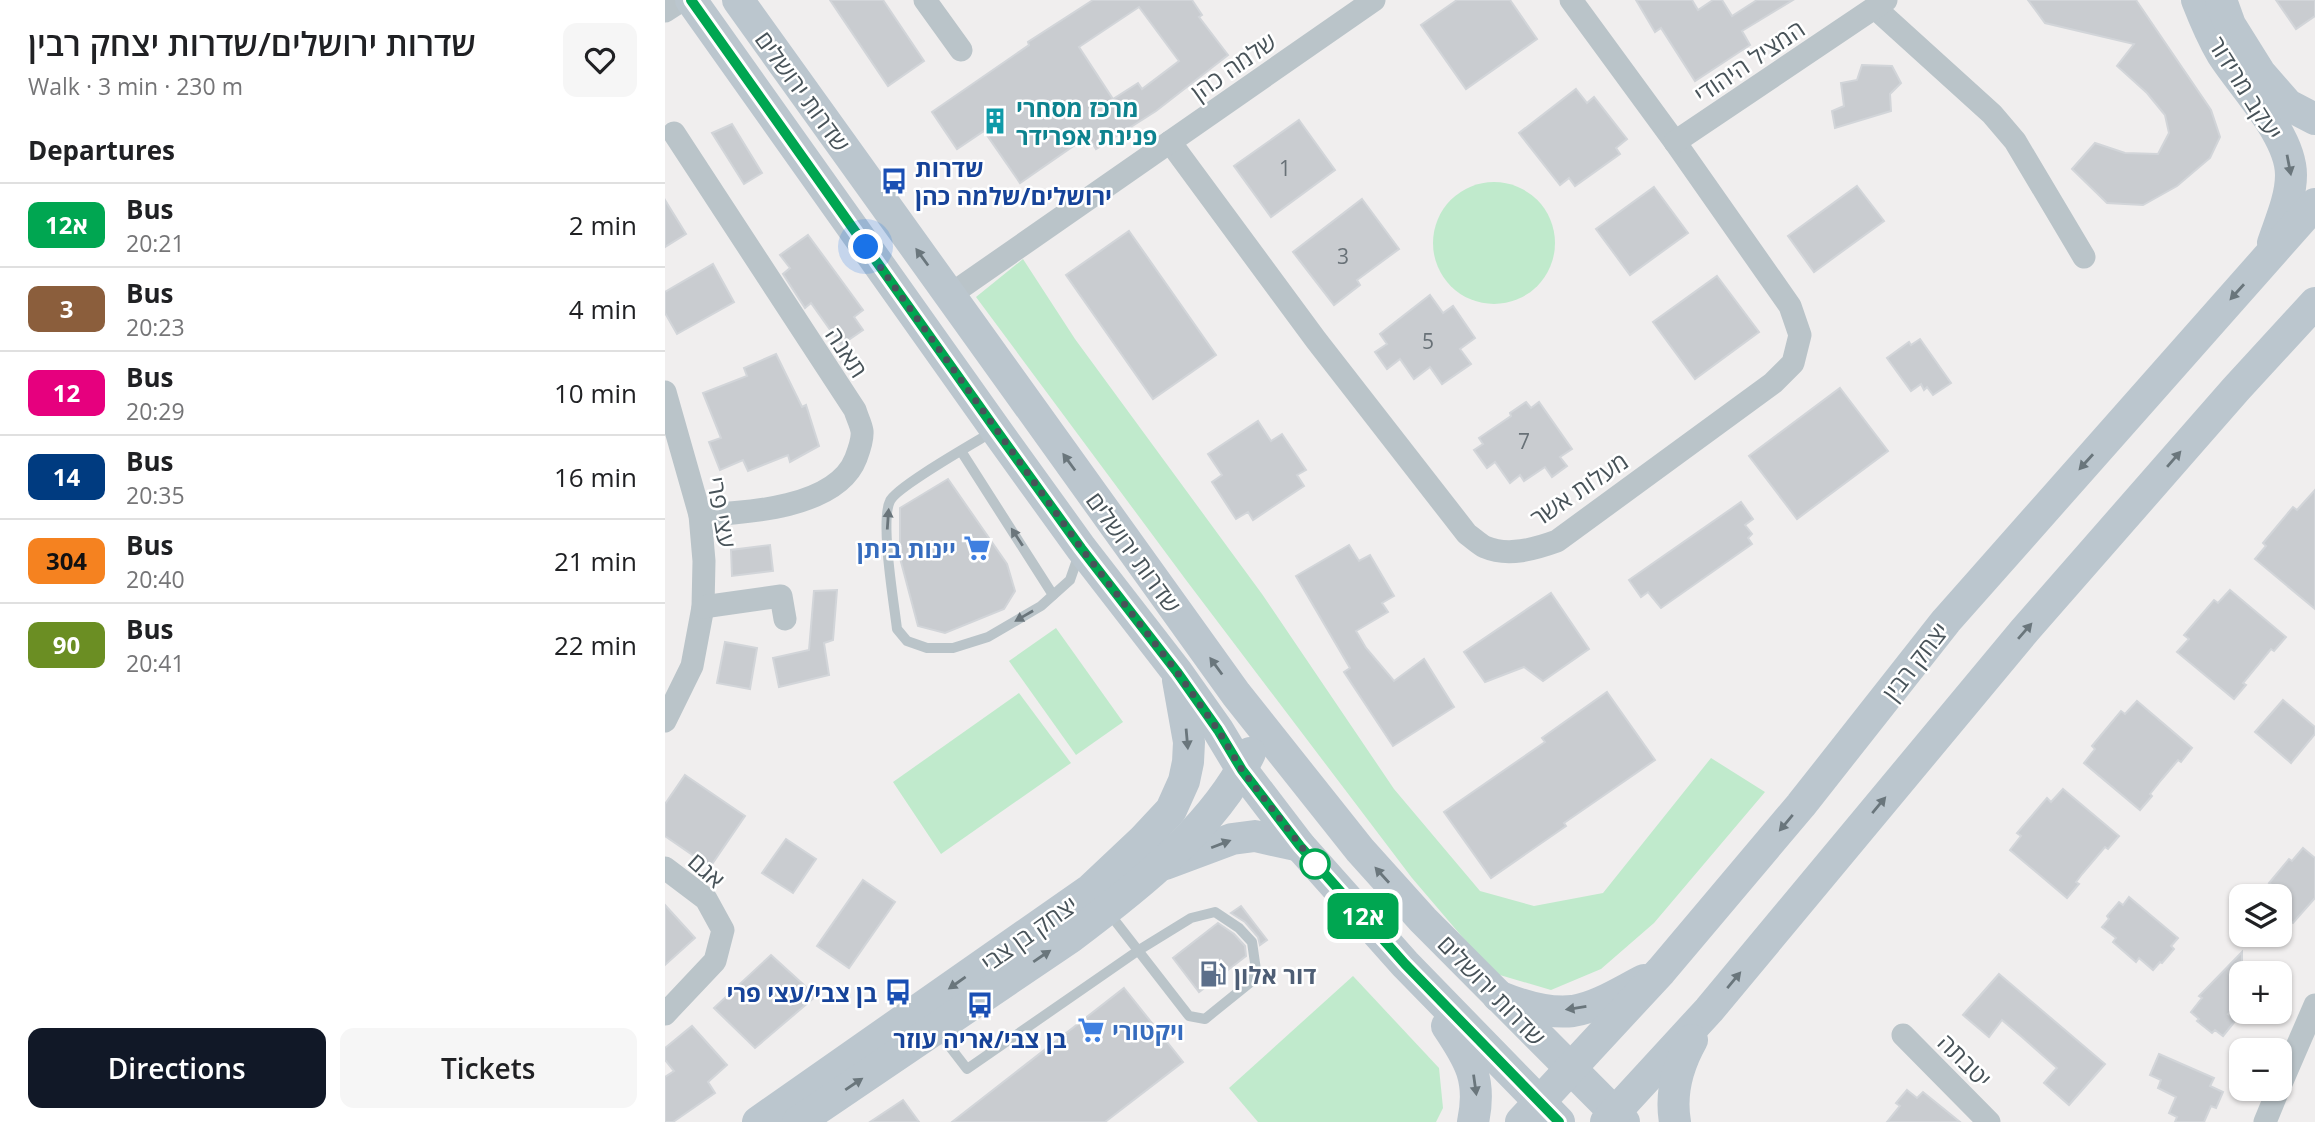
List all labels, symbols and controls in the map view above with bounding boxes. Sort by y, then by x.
street label: המציל היהודי [1687,12,1811,110]
text: שדרות ירושלים/שדרות יצחק רבין [28,21,476,66]
button: heart [563,23,637,97]
street label: שדרות ירושלים [748,24,858,158]
street label: שלמה כהן [1184,25,1282,107]
street label: יעקב מרידור [2201,30,2291,146]
text: Walk · 3 min · 230 m [28,70,243,102]
place label: מרכז מסחרי פנינת אפרידר [1016,91,1157,152]
building icon: מרכז מסחרי פנינת אפרידר [980,106,1010,136]
text: Departures [28,132,175,168]
place label: שדרות ירושלים/שלמה כהן [915,151,1112,212]
house number: 1 [1279,154,1291,182]
one-way arrow [2283,154,2294,176]
bus stop icon: שדרות ירושלים/שלמה כהן [879,166,909,196]
text: Bus [126,191,173,227]
text: 2 min [569,207,637,243]
text: 12א [45,208,88,241]
text: 20:21 [126,227,185,259]
your location [848,229,883,264]
house number: 3 [1337,242,1349,270]
one-way arrow [915,248,929,266]
text: Bus [126,275,173,311]
one-way arrow [2229,283,2245,301]
text: 4 min [569,291,637,327]
text: 3 [60,292,73,325]
text: 20:23 [126,311,185,343]
street label: תאנה [818,320,876,384]
house number: 5 [1422,327,1434,355]
text: Bus [126,359,173,395]
text: 10 min [554,375,637,411]
text: 12 [53,376,80,409]
text: 20:29 [126,395,185,427]
house number: 7 [1518,427,1530,455]
text: Bus [126,443,173,479]
street label: מעלות אשר [1524,444,1634,534]
one-way arrow [2166,451,2182,468]
one-way arrow [1062,453,1076,471]
one-way arrow [2079,454,2094,471]
text: 16 min [554,459,637,495]
text: 14 [53,460,80,493]
street label: עצי פרי [700,474,744,550]
text: 20:35 [126,479,185,511]
street label: שדרות ירושלים [1079,485,1189,619]
one-way arrow [882,507,893,529]
text: Bus [126,527,173,563]
one-way arrow [1010,528,1023,547]
place label: יינות ביתן [857,532,956,565]
supermarket icon: יינות ביתן [962,533,992,563]
text: 21 min [554,543,637,579]
text: 304 [46,544,87,577]
text: 20:40 [126,563,185,595]
one-way arrow [1014,610,1034,622]
text: Bus [126,611,173,647]
street label: יצחק רבין [1874,615,1956,707]
one-way arrow [2017,622,2032,639]
text: 22 min [554,627,637,663]
text: 90 [53,628,80,661]
text: 20:41 [126,647,185,679]
one-way arrow [1209,657,1223,675]
one-way arrow [1182,729,1193,751]
one-way arrow [1871,796,1887,814]
one-way arrow [1778,814,1794,832]
one-way arrow [1211,838,1232,849]
street label: אגם [682,845,732,895]
unlabelled marker [1300,849,1330,879]
one-way arrow [1374,866,1390,884]
map controls [2229,884,2292,1101]
button: layers [2229,884,2292,947]
street label: יצחק בן צבי [974,888,1084,978]
line badge: 12א [1323,893,1403,939]
text: 12א [1341,899,1385,932]
street label: שדרות ירושלים [1431,928,1553,1052]
one-way arrow [1033,950,1052,963]
place label: דור אלון [1234,958,1316,991]
fuel station icon: דור אלון [1198,959,1228,989]
button: + [2229,961,2292,1024]
one-way arrow [1726,972,1741,990]
place label: בן צבי/עצי פרי [726,976,877,1009]
one-way arrow [948,976,966,990]
bus stop icon: בן צבי/עצי פרי [883,977,913,1007]
bus stop icon: בן צבי/אריה עוזר [965,990,995,1020]
one-way arrow [1565,1003,1587,1014]
place label: ויקטורי [1112,1014,1184,1047]
supermarket icon: ויקטורי [1076,1015,1106,1045]
place label: בן צבי/אריה עוזר [893,1022,1067,1055]
street label: יטבתה [1931,1026,1999,1094]
button: Directions [28,1028,326,1108]
button: Tickets [340,1028,637,1108]
button: − [2229,1038,2292,1101]
one-way arrow [1470,1074,1481,1096]
one-way arrow [845,1078,864,1091]

